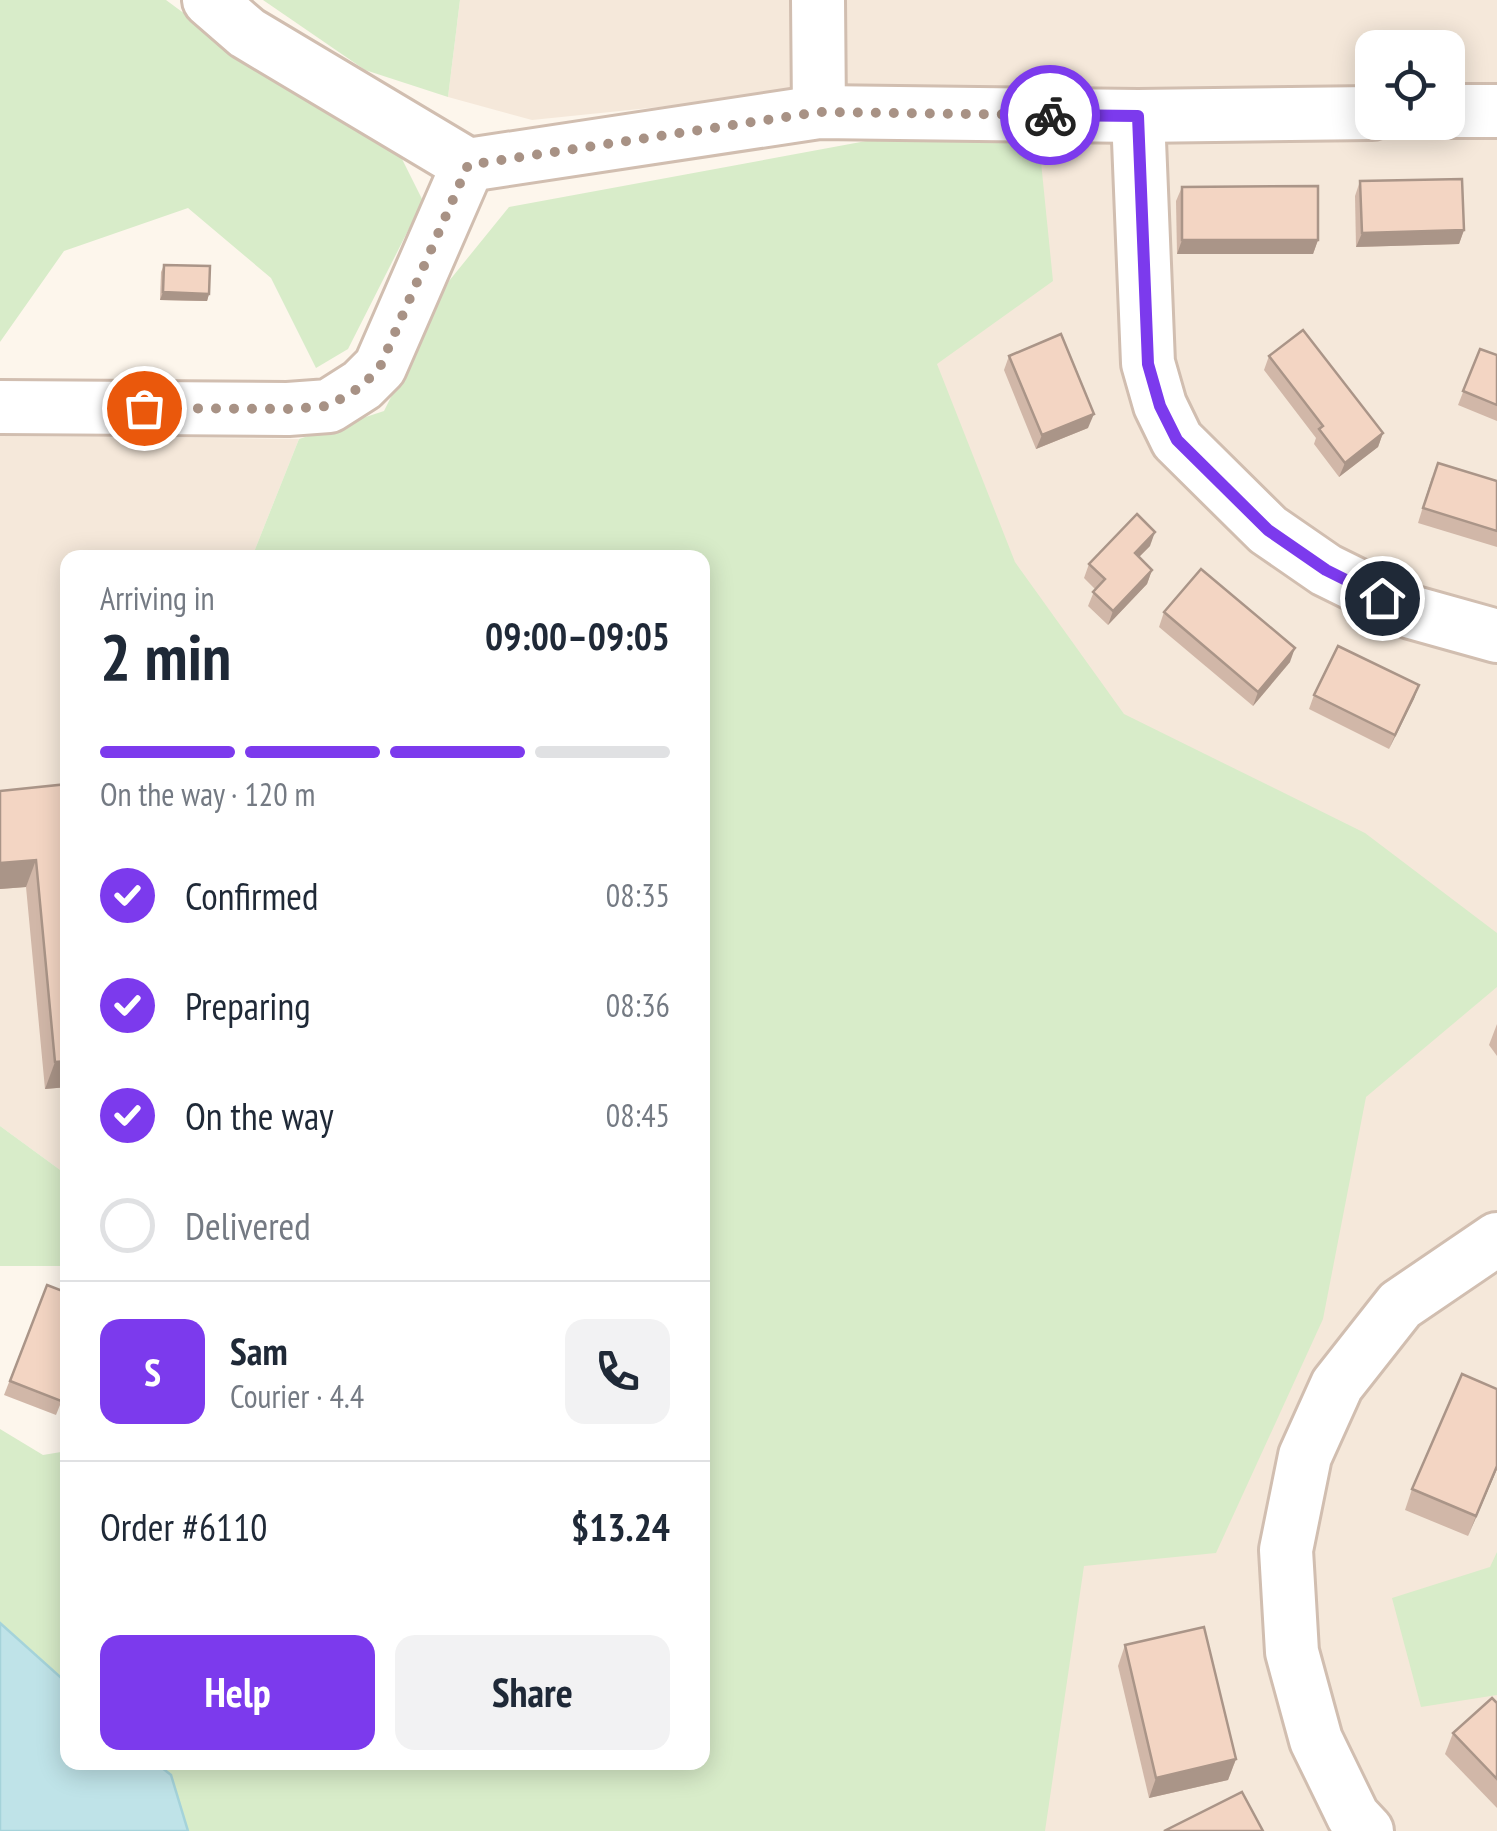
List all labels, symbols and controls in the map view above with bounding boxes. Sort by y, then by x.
map controls [1355,30,1465,140]
button: locate [1355,30,1465,140]
courier [1000,65,1100,165]
icon: bike [1023,88,1078,143]
pin [102,366,187,451]
icon: bag [117,381,172,436]
pin [1340,556,1425,641]
icon: home [1355,571,1410,626]
text: Arriving in [100,577,215,619]
text: 09:00–09:05 [485,611,670,660]
text: 2 min [100,614,231,698]
text: On the way · 120 m [100,773,315,815]
icon: check [100,868,155,923]
text: Confirmed [185,871,318,920]
text: 08:35 [606,874,670,916]
icon: check [100,978,155,1033]
text: Preparing [185,981,311,1030]
text: 08:36 [606,984,670,1026]
icon: check [100,1088,155,1143]
text: On the way [185,1091,333,1140]
text: 08:45 [606,1094,670,1136]
text: Delivered [185,1201,311,1250]
button: phone [565,1319,670,1424]
text: Sam [230,1326,288,1375]
text: S [144,1347,161,1396]
text: Courier · 4.4 [230,1375,364,1417]
text: Order #6110 [100,1502,267,1551]
text: $13.24 [571,1502,670,1551]
button: Help [100,1635,375,1750]
button: Share [395,1635,670,1750]

